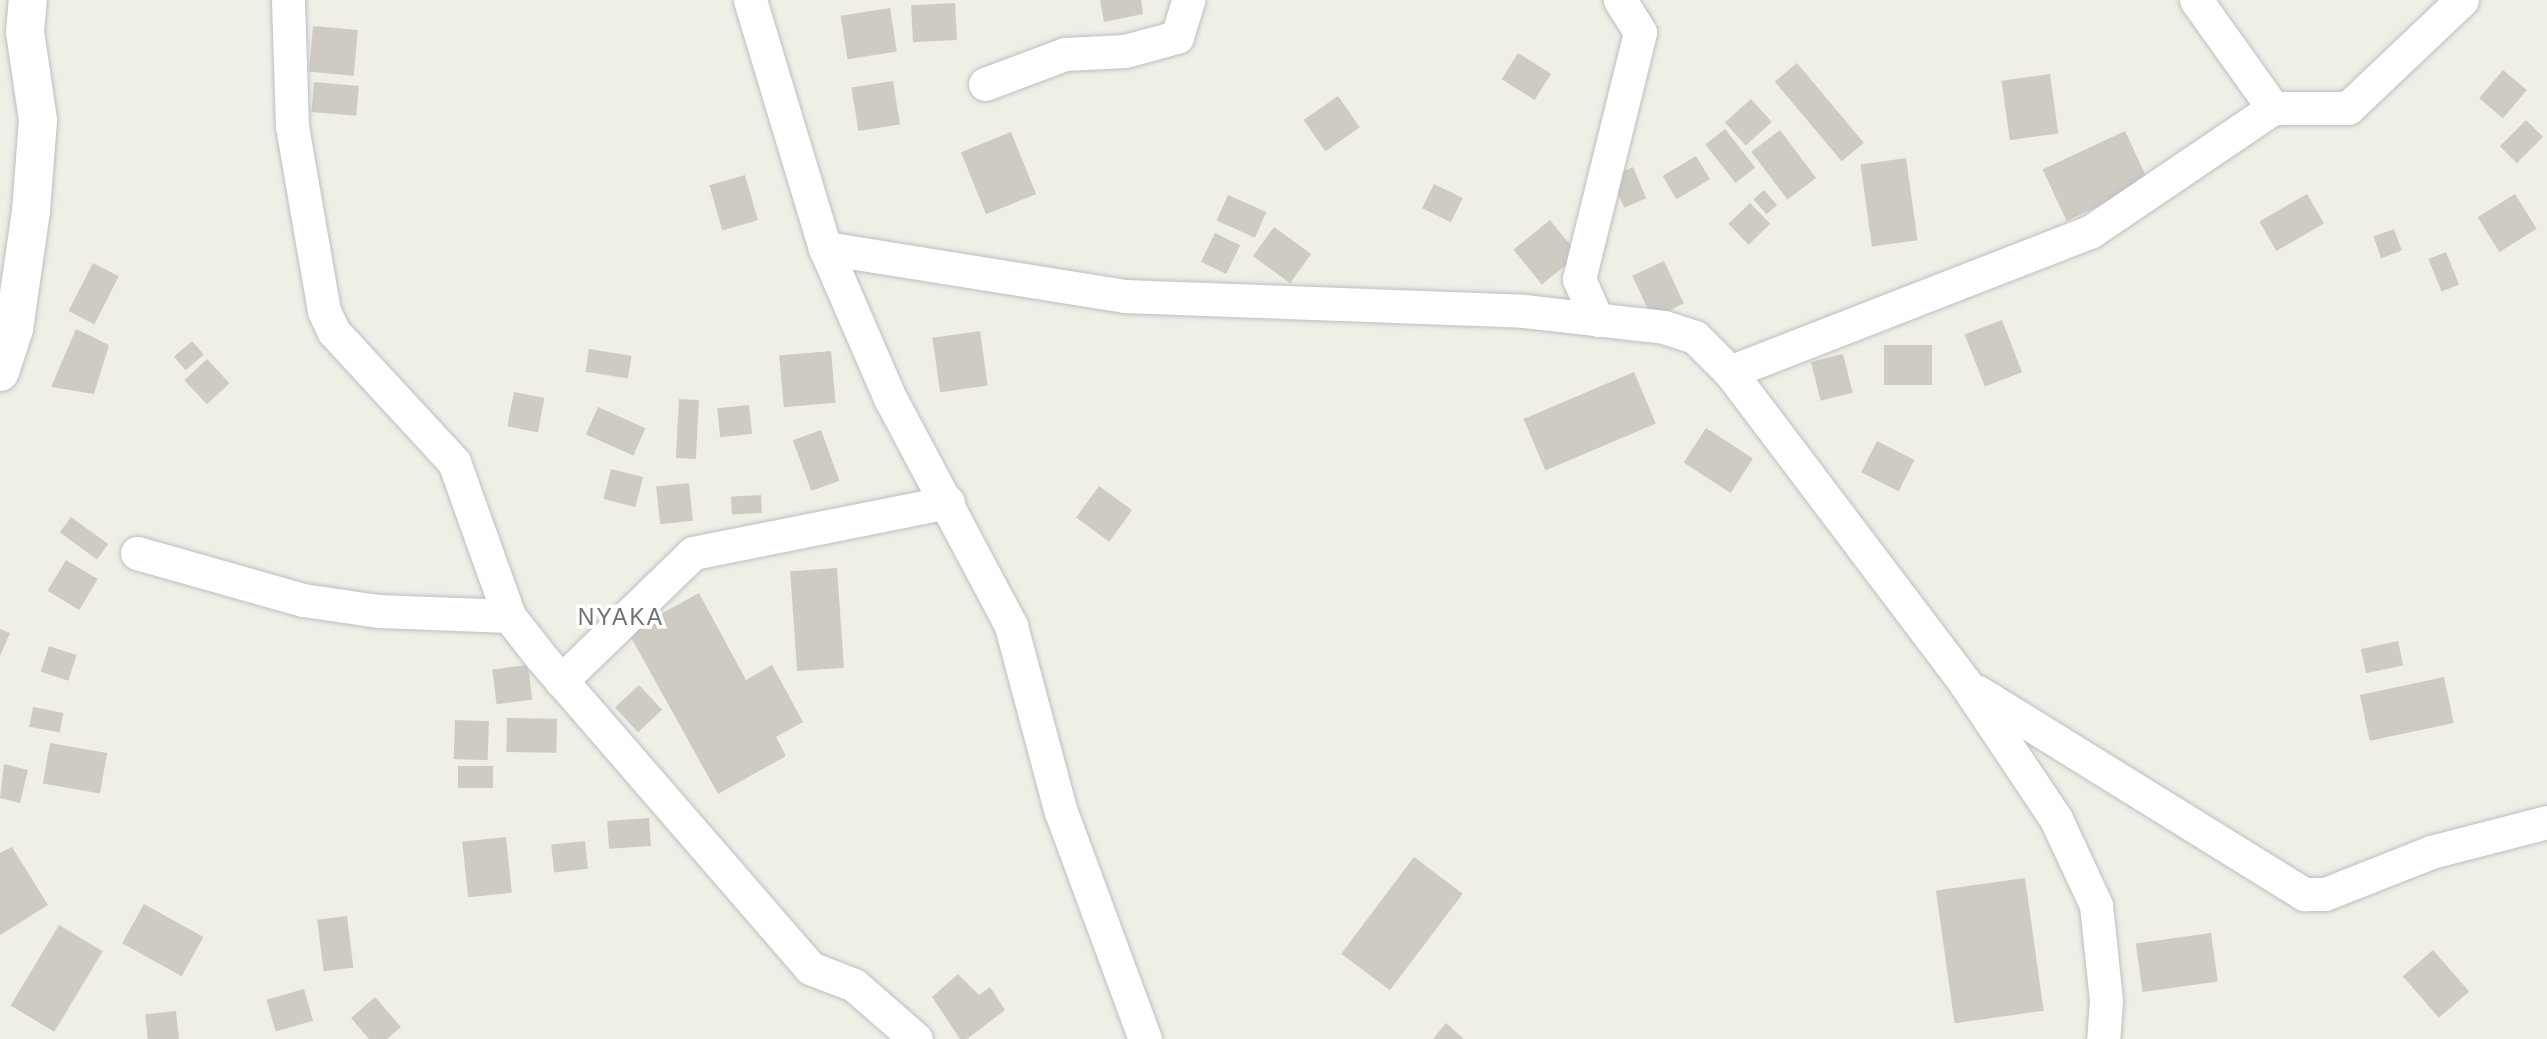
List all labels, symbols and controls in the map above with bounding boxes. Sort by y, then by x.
district label: NYAKA [578,603,664,631]

